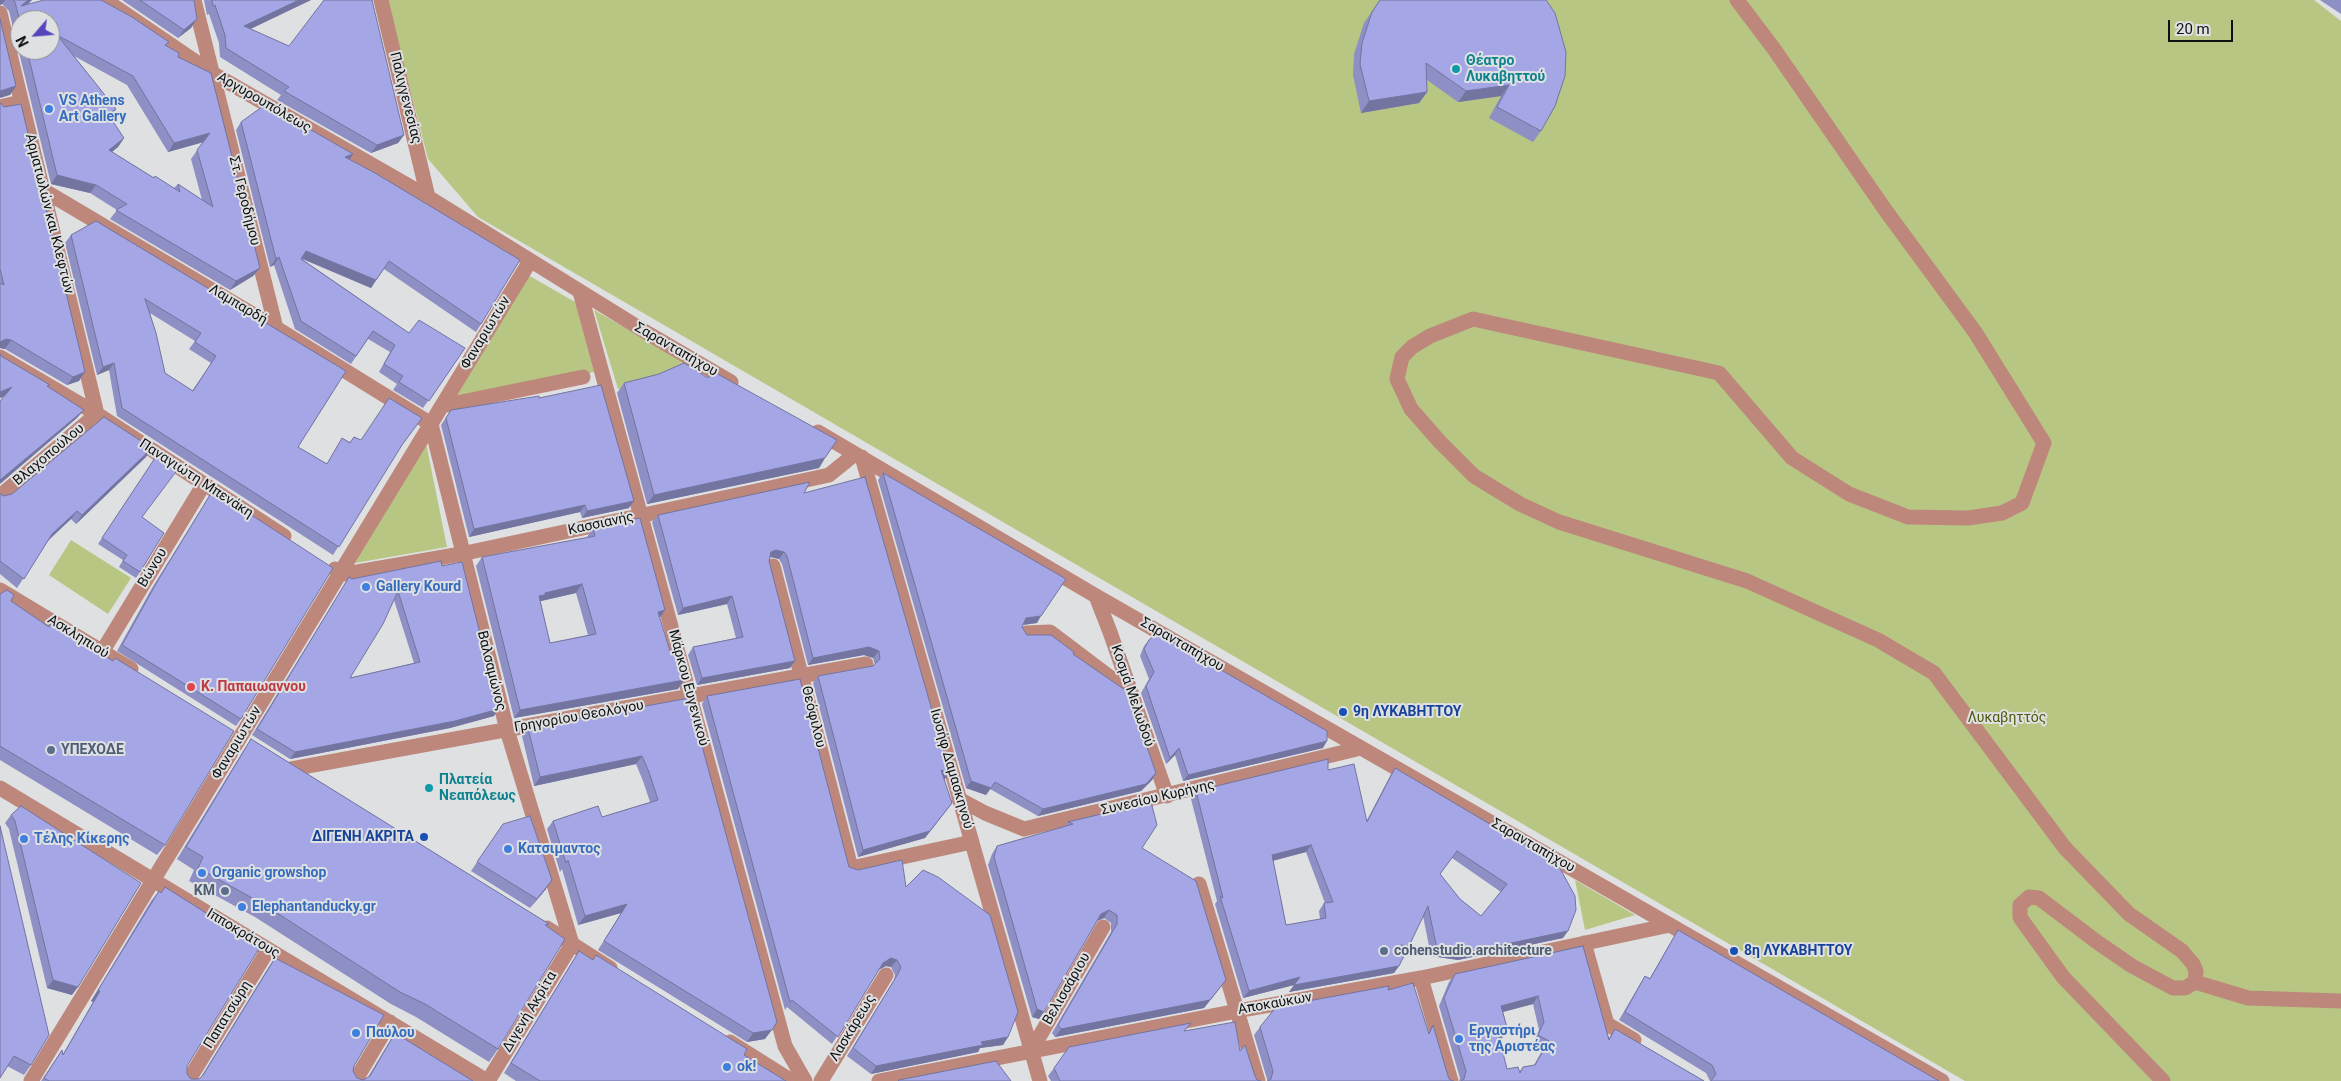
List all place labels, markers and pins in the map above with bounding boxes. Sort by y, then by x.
place label: Θέατρο Λυκαβηττού [1466,53,1545,85]
marker: Θέατρο Λυκαβηττού [1450,63,1462,75]
place label: VS Athens Art Gallery [59,93,126,125]
marker: VS Athens Art Gallery [43,103,55,115]
place label: Gallery Kourd [376,579,461,595]
marker: Gallery Kourd [360,581,372,593]
place label: Κ. Παπαιωαννου [201,679,306,695]
marker: Κ. Παπαιωαννου [185,681,197,693]
place label: 9η ΛΥΚΑΒΗΤΤΟΥ [1353,704,1462,720]
marker: 9η ΛΥΚΑΒΗΤΤΟΥ [1337,706,1349,718]
place label: ΥΠΕΧΟΔΕ [61,742,124,758]
marker: ΥΠΕΧΟΔΕ [45,744,57,756]
place label: Πλατεία Νεαπόλεως [439,772,516,804]
marker: Πλατεία Νεαπόλεως [423,782,435,794]
place label: ΔΙΓΕΝΗ ΑΚΡΙΤΑ [312,829,414,845]
place label: Τέλης Κίκερης [34,831,129,847]
marker: ΔΙΓΕΝΗ ΑΚΡΙΤΑ [418,831,430,843]
marker: Τέλης Κίκερης [18,833,30,845]
place label: Κατσιμαντος [518,841,600,857]
marker: Κατσιμαντος [502,843,514,855]
place label: Organic growshop [212,865,326,881]
marker: Organic growshop [196,867,208,879]
place label: KM [194,883,215,899]
marker: KM [219,885,231,897]
place label: Elephantanducky.gr [252,899,376,915]
marker: Elephantanducky.gr [236,901,248,913]
place label: cohenstudio.architecture [1394,943,1552,959]
place label: 8η ΛΥΚΑΒΗΤΤΟΥ [1744,943,1853,959]
marker: cohenstudio.architecture [1378,945,1390,957]
marker: 8η ΛΥΚΑΒΗΤΤΟΥ [1728,945,1740,957]
place label: Εργαστήρι της Αριστέας [1469,1023,1555,1056]
place label: Παύλου [366,1025,415,1041]
marker: Παύλου [350,1027,362,1039]
marker: Εργαστήρι της Αριστέας [1453,1033,1465,1045]
place label: ok! [737,1059,756,1075]
marker: ok! [721,1061,733,1073]

